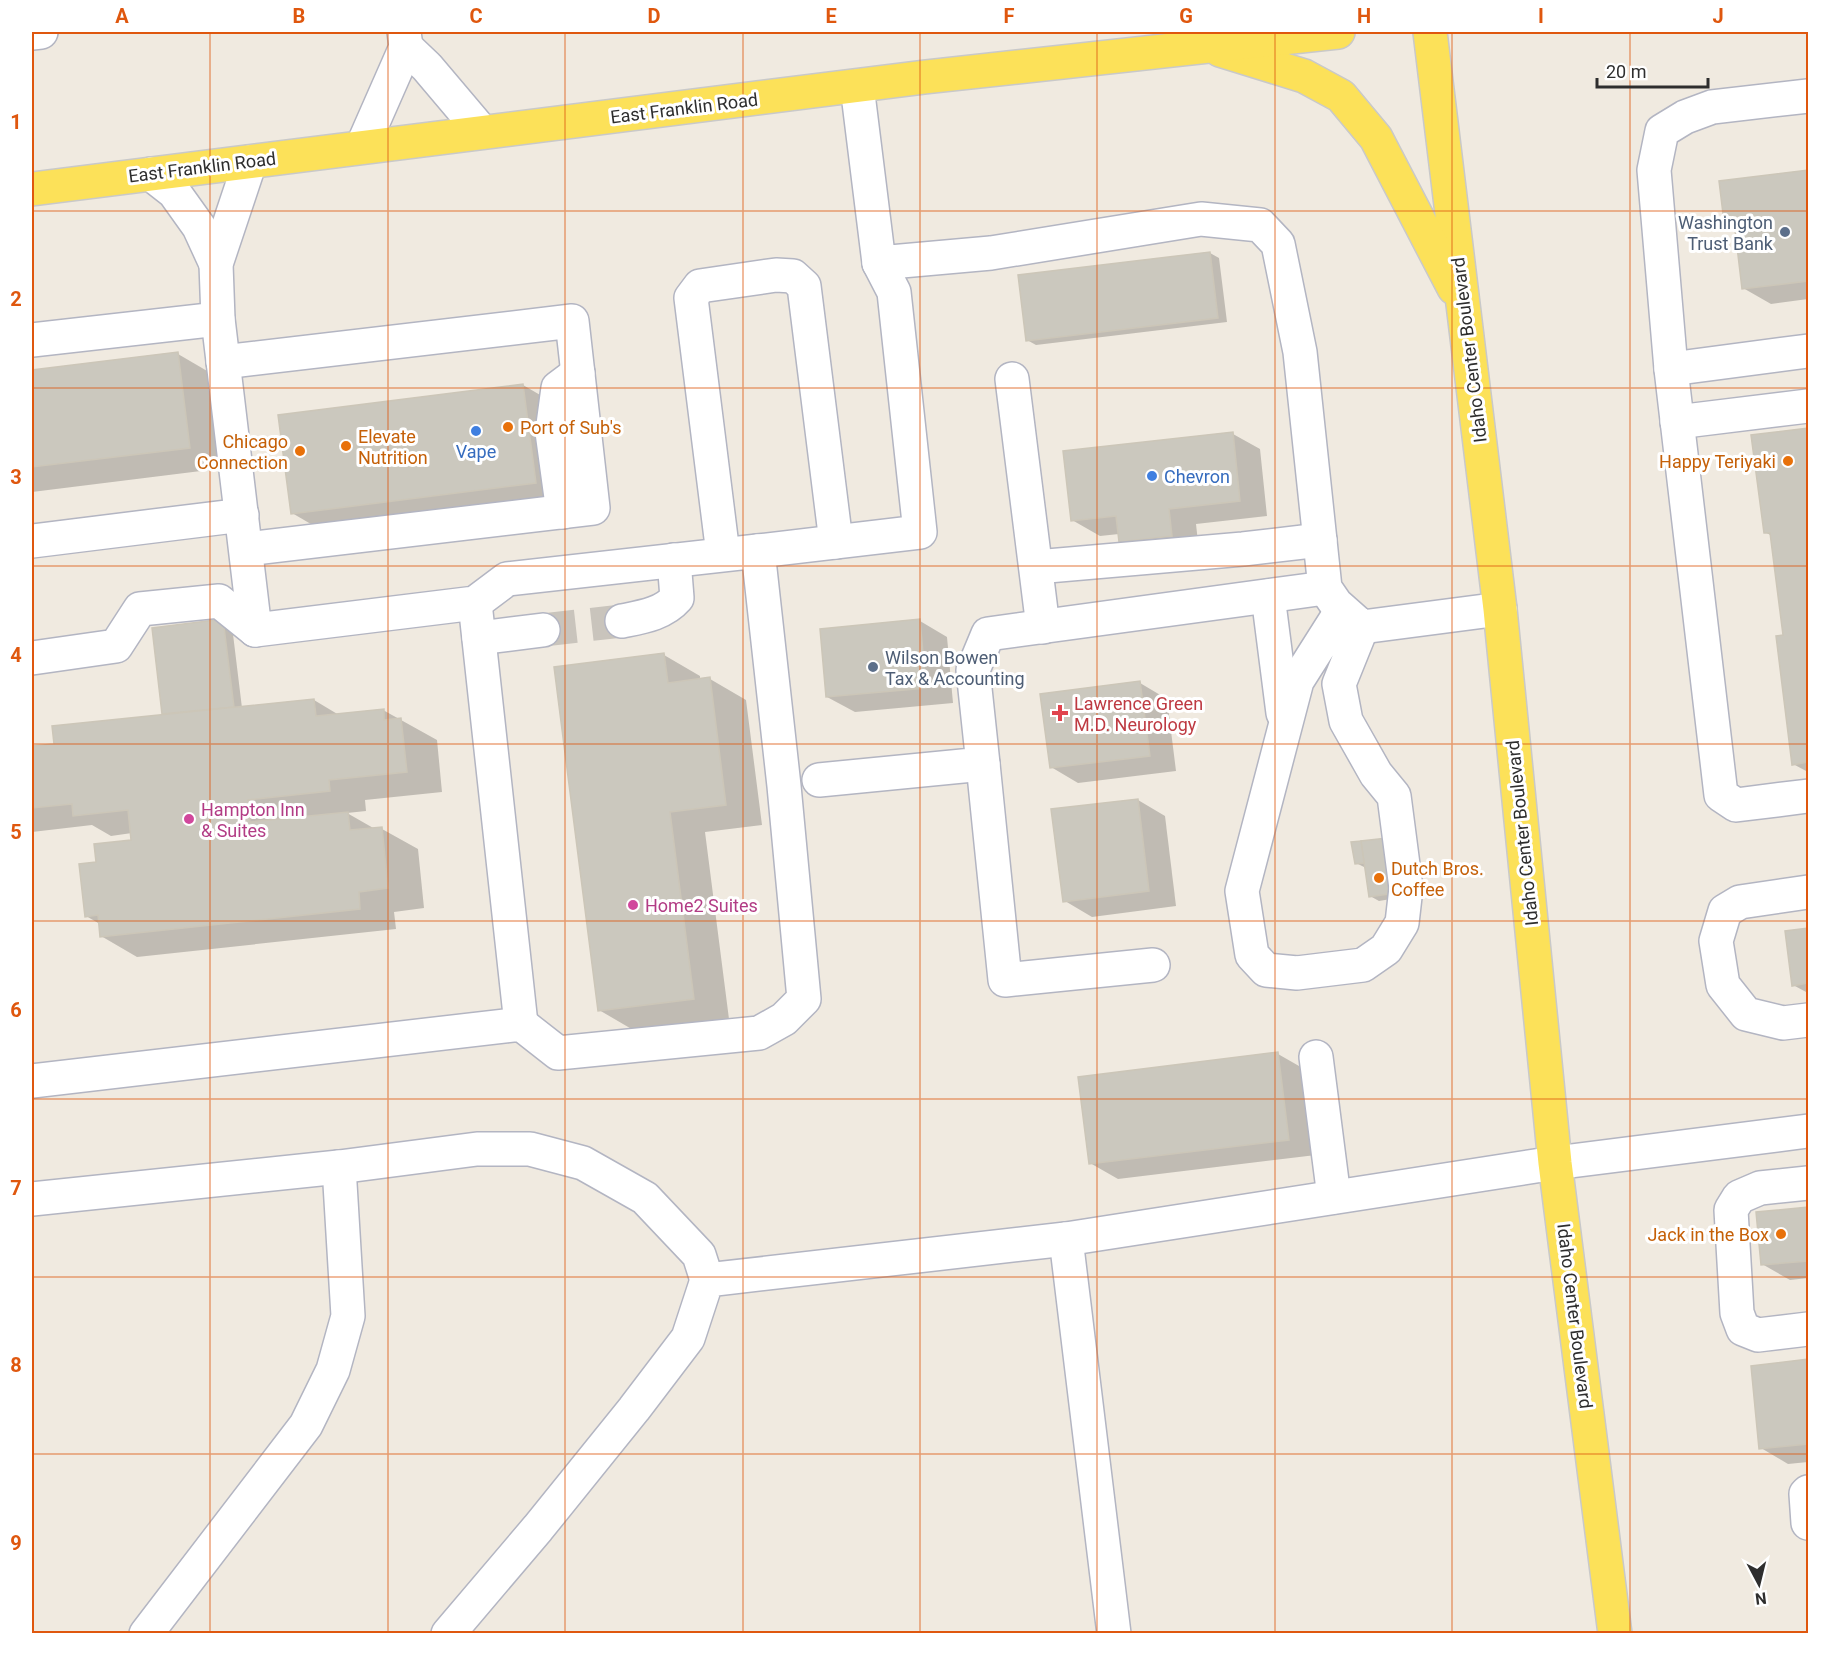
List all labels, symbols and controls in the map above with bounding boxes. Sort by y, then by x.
text: A [115,4,129,28]
text: B [293,4,305,28]
text: C [469,4,483,28]
text: D [648,4,661,28]
text: E [825,4,837,28]
text: F [1004,4,1015,28]
text: G [1179,4,1193,28]
text: H [1357,4,1371,28]
text: I [1538,4,1544,28]
text: J [1712,4,1724,28]
scale bar [1597,51,1708,89]
text: 20 m [1606,61,1646,82]
street label: East Franklin Road [609,89,759,127]
text: 1 [10,110,22,134]
street label: East Franklin Road [127,148,277,186]
place label: Washington Trust Bank [1678,212,1774,254]
marker: Washington Trust Bank [1778,225,1792,239]
street label: Idaho Center Boulevard [1447,256,1491,444]
text: 2 [10,287,22,311]
place label: Port of Sub's [520,417,622,438]
marker: Port of Sub's [501,420,515,434]
marker: Vape [469,424,483,438]
place label: Elevate Nutrition [358,426,428,468]
place label: Chicago Connection [197,431,288,473]
marker: Elevate Nutrition [339,439,353,453]
place label: Vape [456,441,496,462]
marker: Chicago Connection [293,444,307,458]
place label: Happy Teriyaki [1659,451,1776,472]
marker: Happy Teriyaki [1781,454,1795,468]
text: 3 [10,465,22,489]
place label: Chevron [1164,466,1230,487]
marker: Chevron [1145,469,1159,483]
text: 4 [10,643,22,667]
place label: Wilson Bowen Tax & Accounting [885,647,1025,689]
marker: Wilson Bowen Tax & Accounting [866,660,880,674]
place label: Lawrence Green M.D. Neurology [1074,693,1203,735]
marker: Lawrence Green M.D. Neurology [1051,704,1069,722]
street label: Idaho Center Boulevard [1502,739,1542,927]
place label: Hampton Inn & Suites [201,799,305,841]
marker: Hampton Inn & Suites [182,812,196,826]
text: 5 [10,820,22,844]
place label: Dutch Bros. Coffee [1391,858,1484,900]
marker: Dutch Bros. Coffee [1372,871,1386,885]
place label: Home2 Suites [645,895,758,916]
marker: Home2 Suites [626,898,640,912]
text: 6 [10,998,22,1022]
text: 7 [10,1176,22,1200]
street label: Idaho Center Boulevard [1553,1222,1597,1410]
place label: Jack in the Box [1647,1224,1769,1245]
marker: Jack in the Box [1774,1227,1788,1241]
text: 8 [10,1353,22,1377]
text: 9 [10,1531,22,1555]
north arrow [1729,1554,1789,1614]
text: N [1754,1588,1768,1609]

